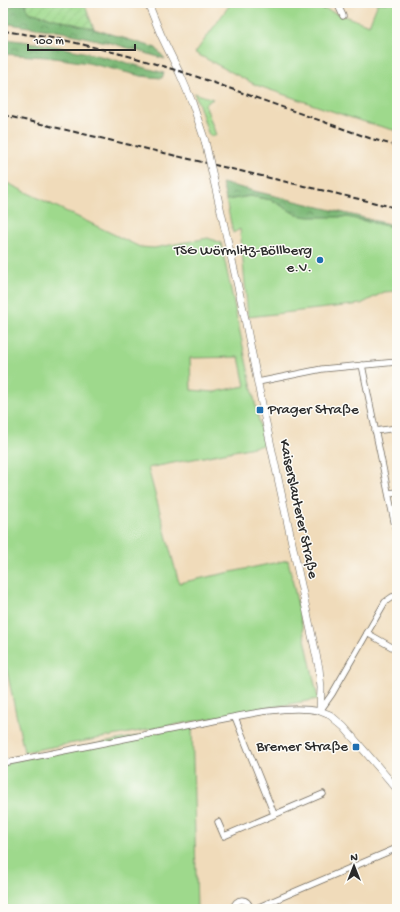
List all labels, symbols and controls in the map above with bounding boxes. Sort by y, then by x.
scale bar [28,26,135,52]
text: 100 m [33,35,64,49]
place label: TSG Wörmlitz-Böllberg e.V. [173,242,312,277]
marker: TSG Wörmlitz-Böllberg e.V. [315,255,325,265]
place label: Prager Straße [267,401,359,419]
marker: Prager Straße [255,405,265,415]
street label: Kaiserslauterer Straße [274,438,322,581]
place label: Bremer Straße [255,738,348,756]
marker: Bremer Straße [351,742,361,752]
north arrow [334,846,374,886]
text: N [350,852,358,864]

